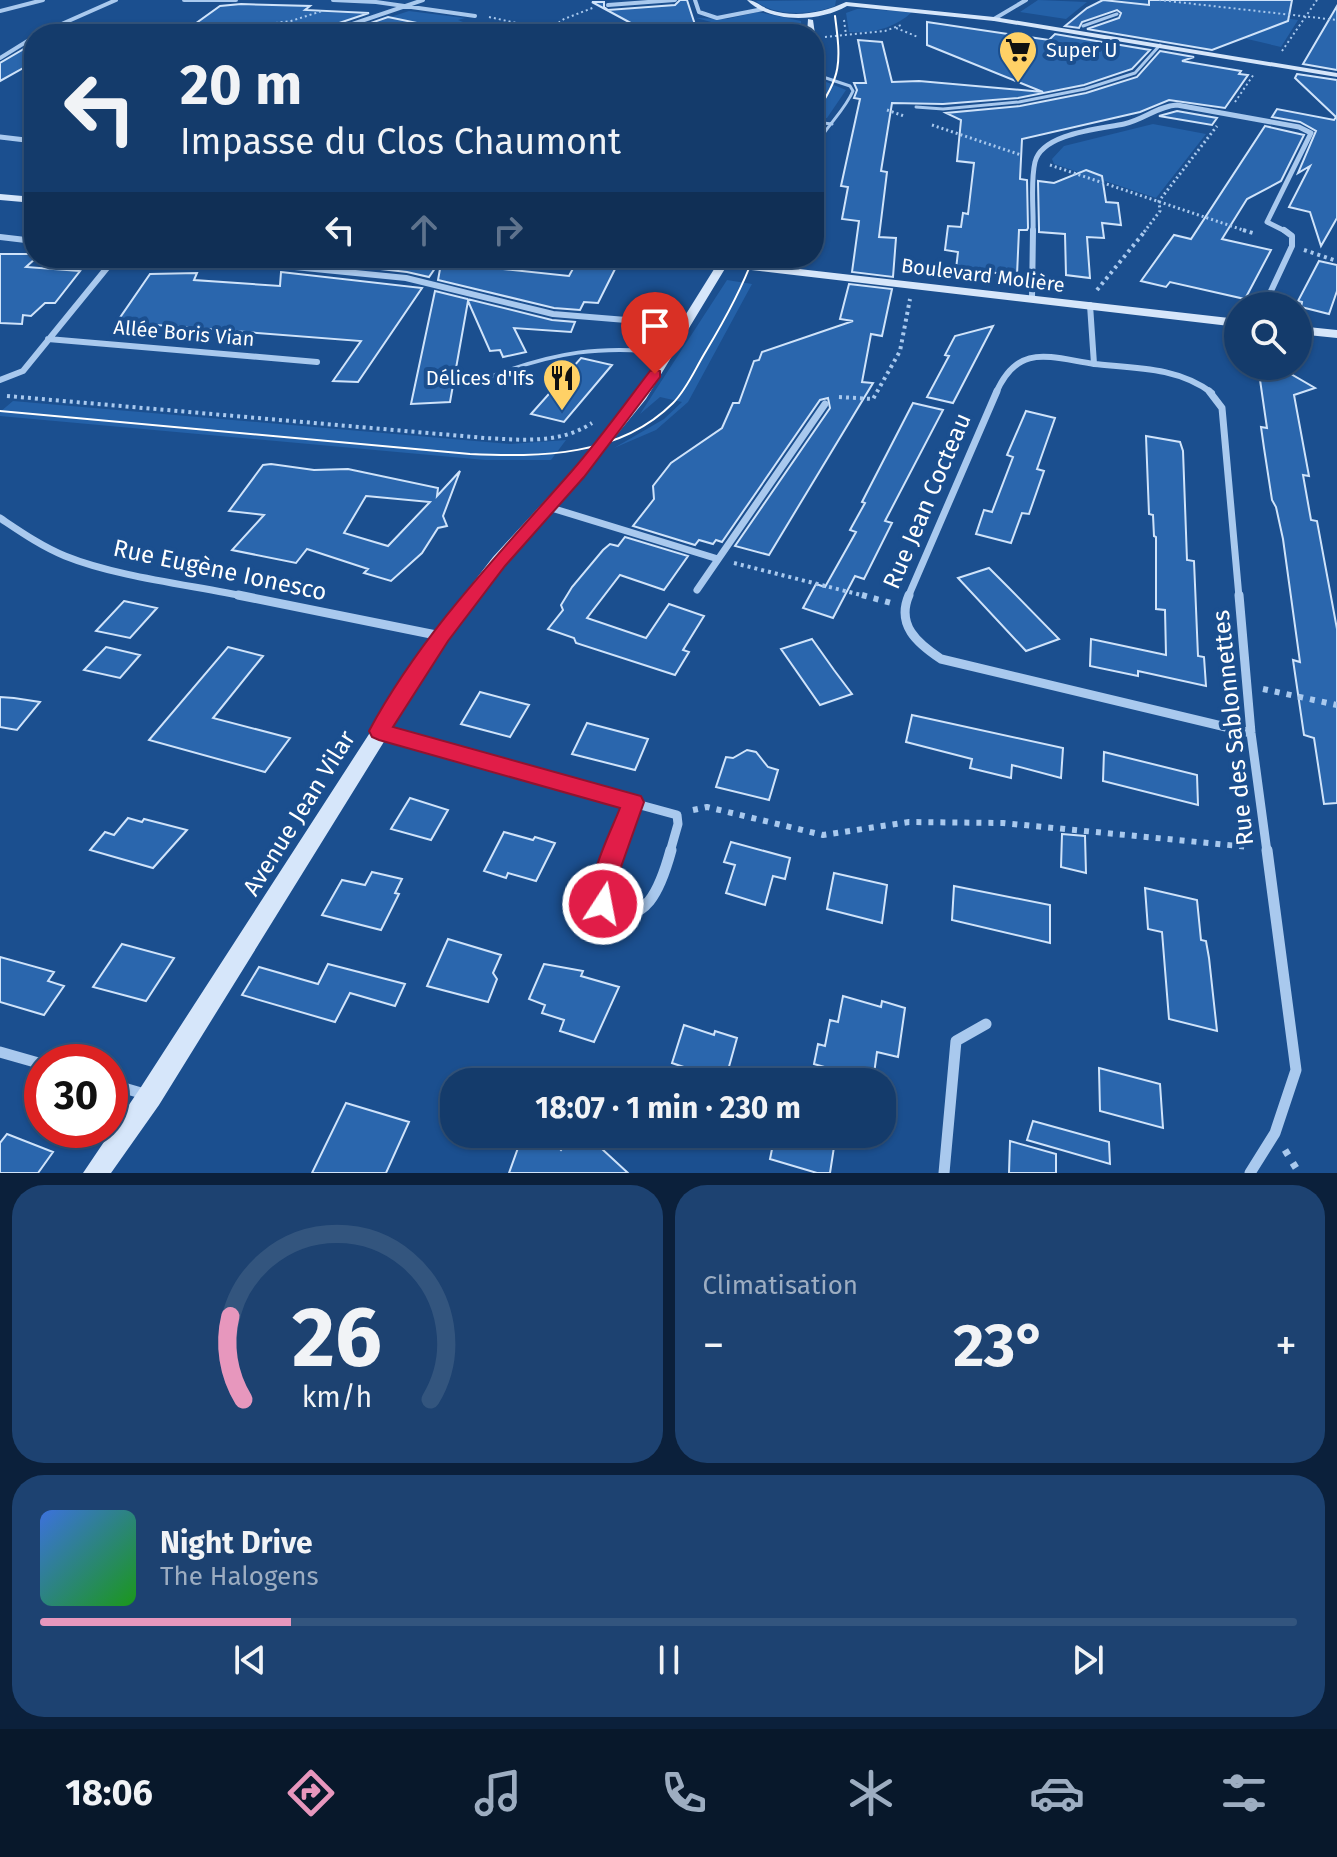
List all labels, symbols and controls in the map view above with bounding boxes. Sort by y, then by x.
supermarket icon: Super U [997,29,1039,84]
place label: Super U [1046,38,1118,62]
text: 20 m [180,52,302,119]
icon: left [48,56,152,160]
text: Impasse du Clos Chaumont [180,120,621,164]
icon: left [318,208,362,252]
icon: ahead [402,208,446,252]
icon: right [486,208,530,252]
street label: Boulevard Molière [900,253,1066,297]
pin [621,292,689,374]
map controls [1224,292,1312,380]
button: search [1224,292,1312,380]
icon: arrive [633,304,677,348]
street label: Allée Boris Vian [113,315,255,351]
restaurant icon: Délices d'Ifs [541,357,583,412]
place label: Délices d'Ifs [426,366,534,390]
street label: Rue Jean Cocteau [877,409,977,593]
street label: Rue Eugène Ionesco [111,534,329,606]
street label: Rue des Sablonnettes [1207,609,1259,847]
street label: Avenue Jean Vilar [237,725,361,901]
position arrow [561,862,645,946]
speed limit sign: 30 [24,1044,128,1148]
text: 18:07 · 1 min · 230 m [535,1090,801,1126]
text: Climatisation [703,1270,858,1301]
text: 26 [292,1288,382,1388]
text: 23° [953,1310,1046,1382]
text: − [703,1319,725,1372]
text: + [1275,1319,1297,1372]
text: km/h [302,1380,373,1415]
text: Night Drive [160,1525,313,1561]
text: The Halogens [160,1561,319,1592]
icon: previous [228,1638,272,1682]
icon: pause [647,1638,691,1682]
icon: next [1066,1638,1110,1682]
icon: directions [283,1765,339,1821]
icon: music [470,1765,526,1821]
icon: phone [656,1765,712,1821]
icon: climate [843,1765,899,1821]
icon: car [1029,1765,1085,1821]
icon: filters [1216,1765,1272,1821]
text: 18:06 [65,1771,153,1815]

